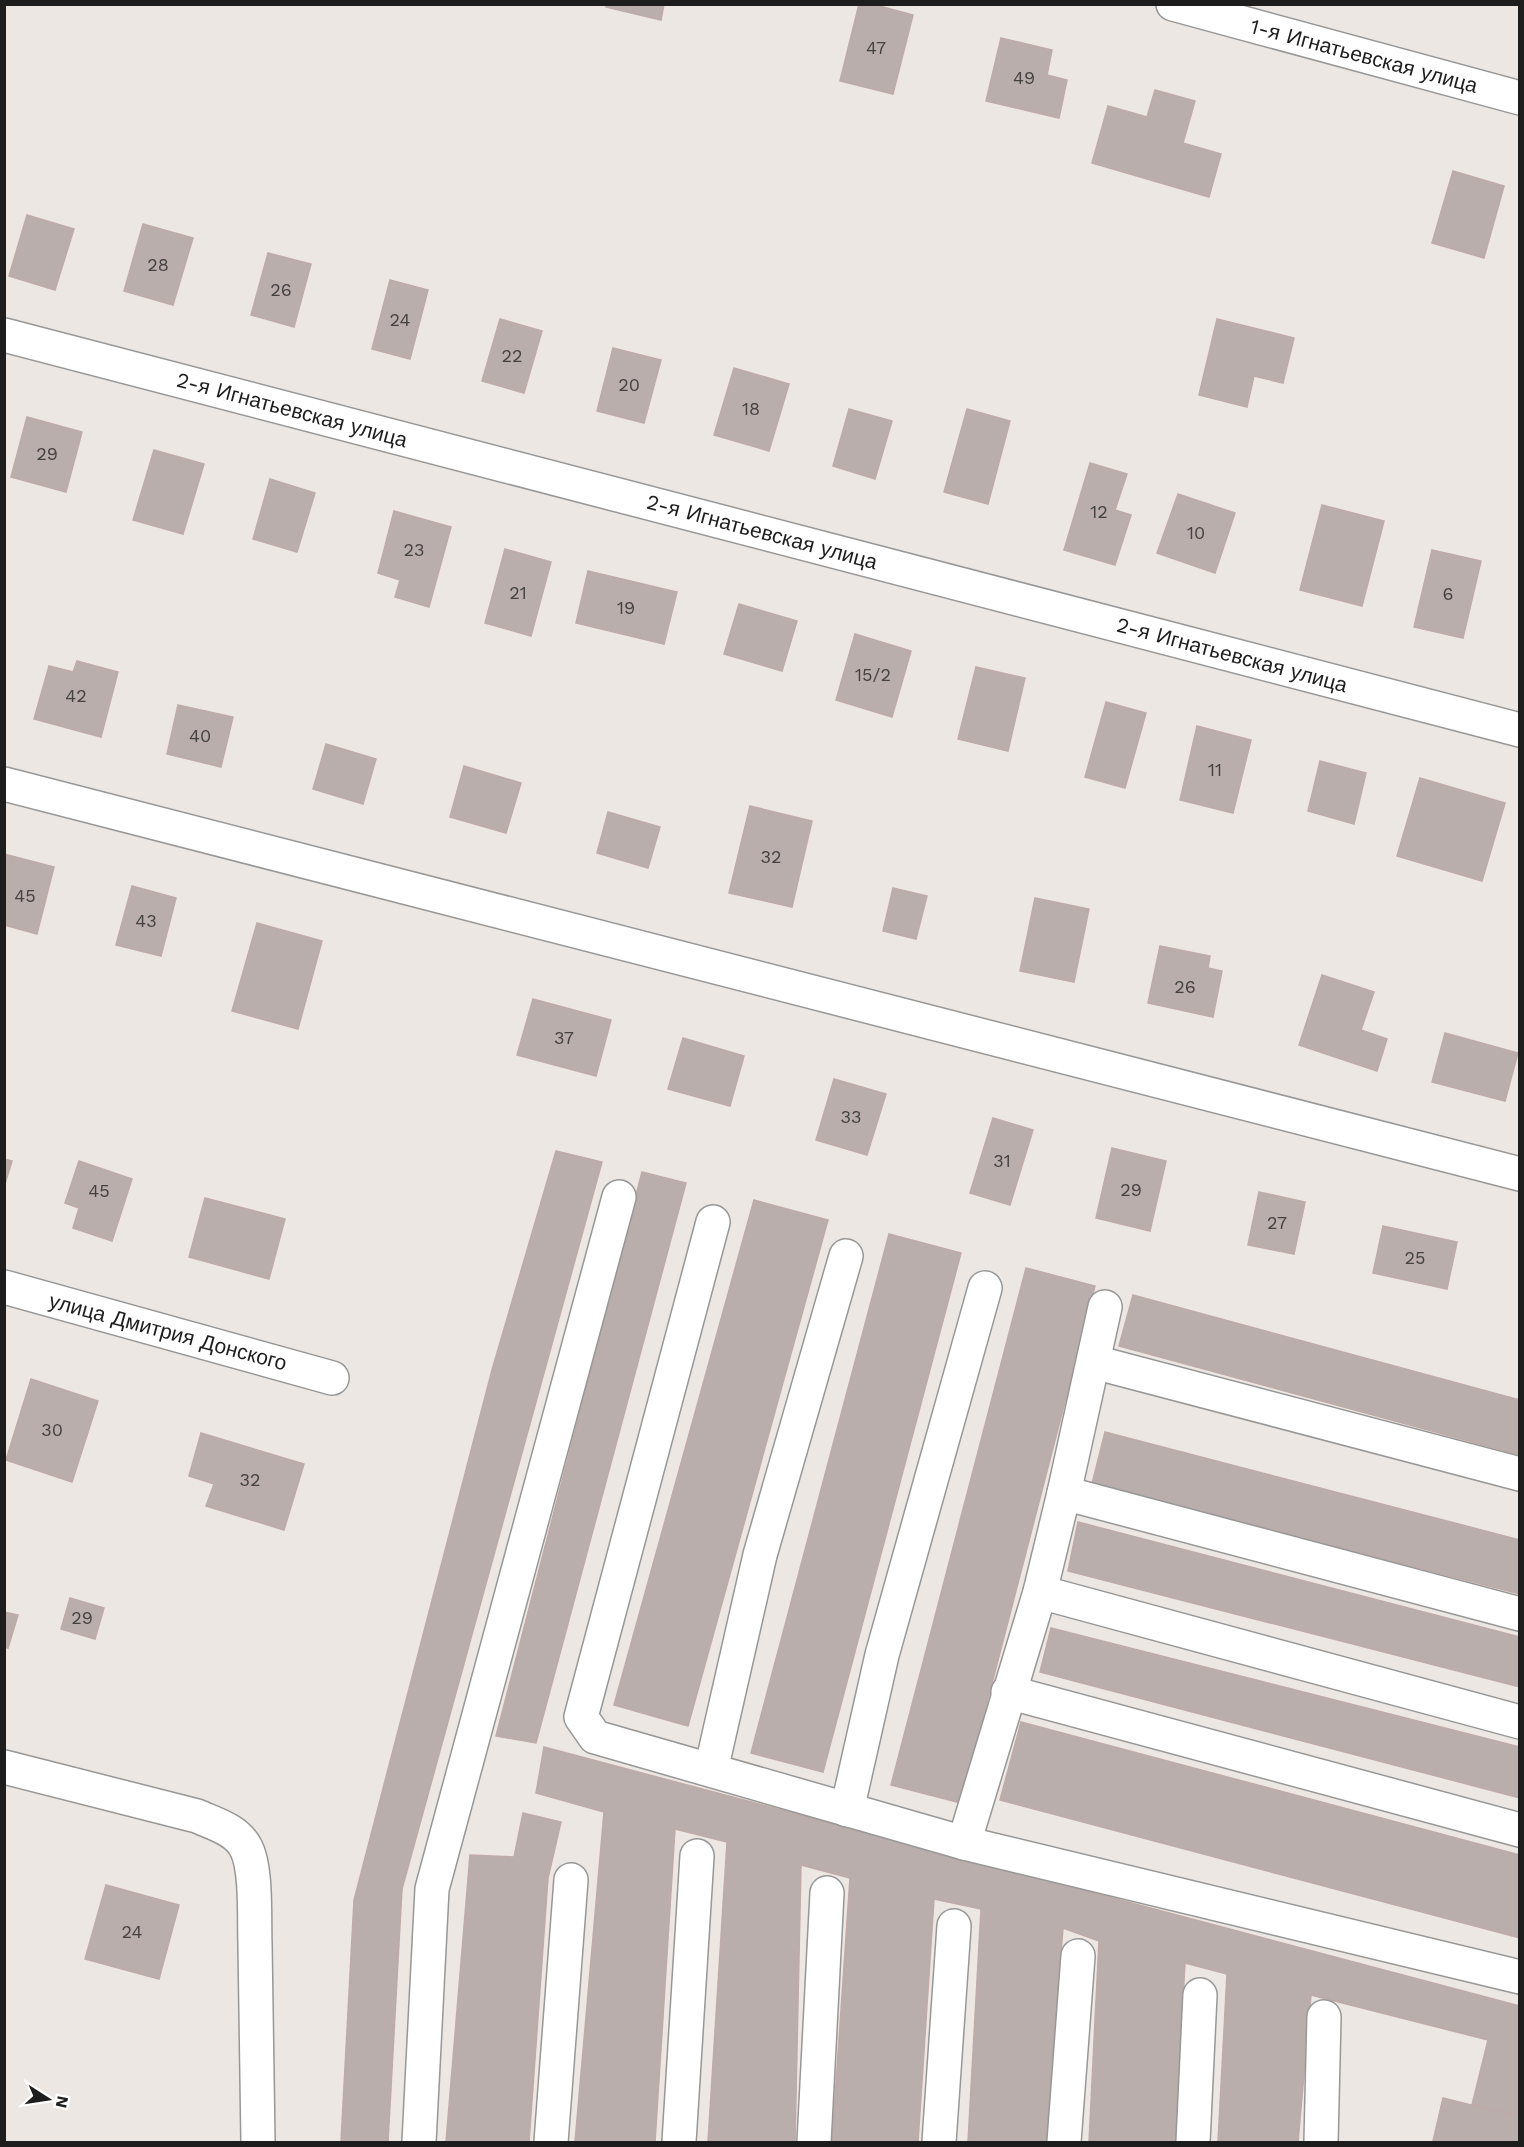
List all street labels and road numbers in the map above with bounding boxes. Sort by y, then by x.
street label: 1-я Игнатьевская улица [1248,13,1481,98]
street label: 2-я Игнатьевская улица [174,367,411,452]
street label: 2-я Игнатьевская улица [644,489,881,574]
street label: 2-я Игнатьевская улица [1114,612,1351,697]
street label: улица Дмитрия Донского [47,1288,290,1375]

